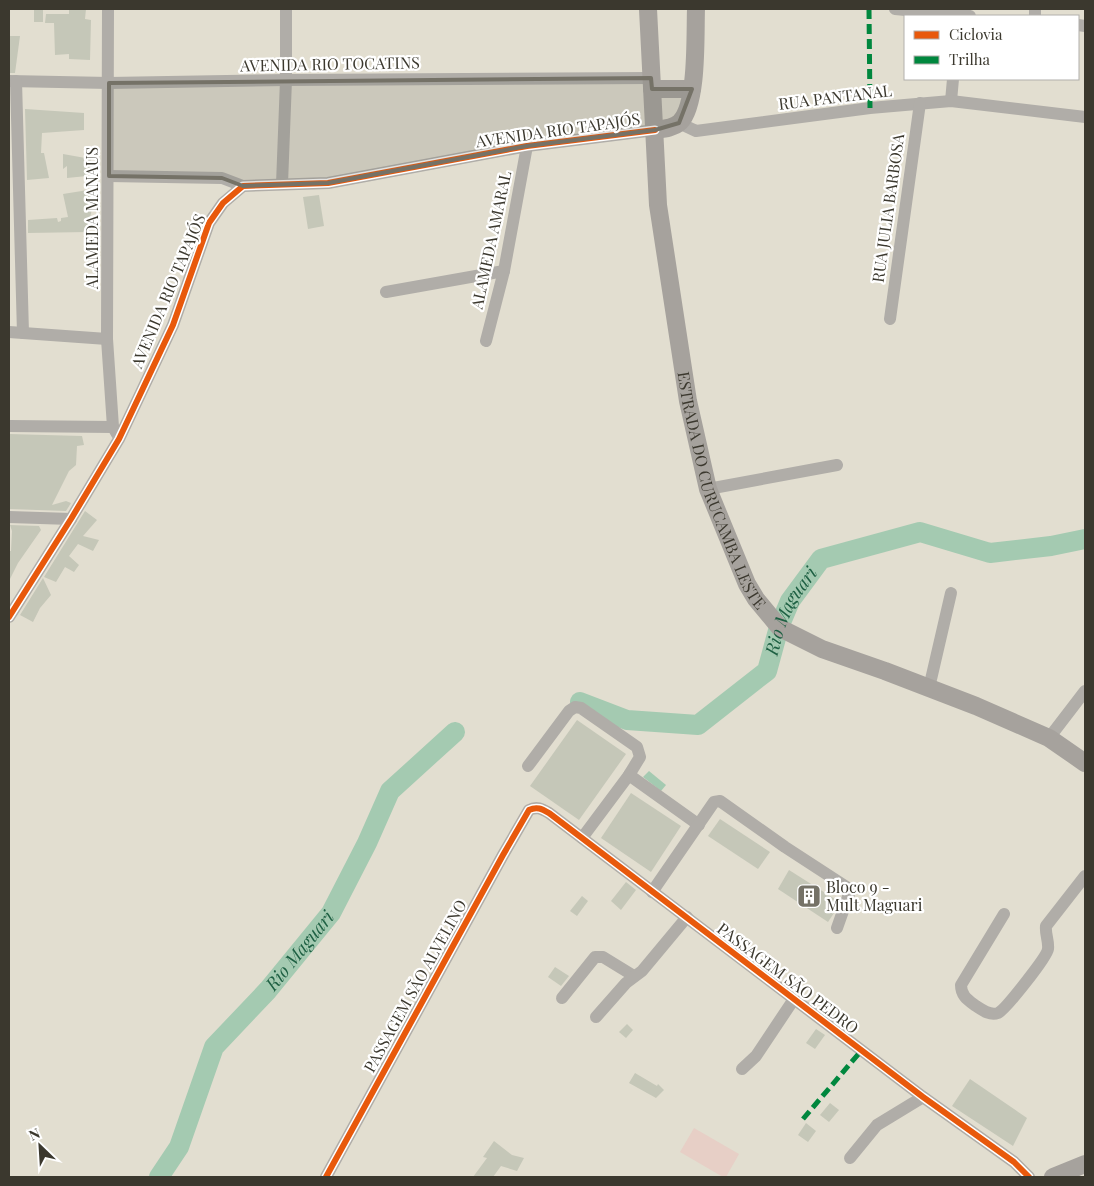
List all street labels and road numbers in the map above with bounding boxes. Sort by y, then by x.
street label: AVENIDA RIO TOCATINS [239,51,420,76]
street label: RUA PANTANAL [777,79,893,114]
street label: AVENIDA RIO TAPAJÓS [474,108,641,152]
street label: RUA JULIA BARBOSA [867,131,908,284]
street label: ALAMEDA MANAUS [81,147,102,290]
street label: ALAMEDA AMARAL [465,169,515,312]
street label: AVENIDA RIO TAPAJÓS [125,211,210,372]
street label: ESTRADA DO CURUCAMBA LESTE [674,370,771,613]
street label: PASSAGEM SÃO ALVELINO [358,896,471,1076]
street label: PASSAGEM SÃO PEDRO [713,917,863,1038]

